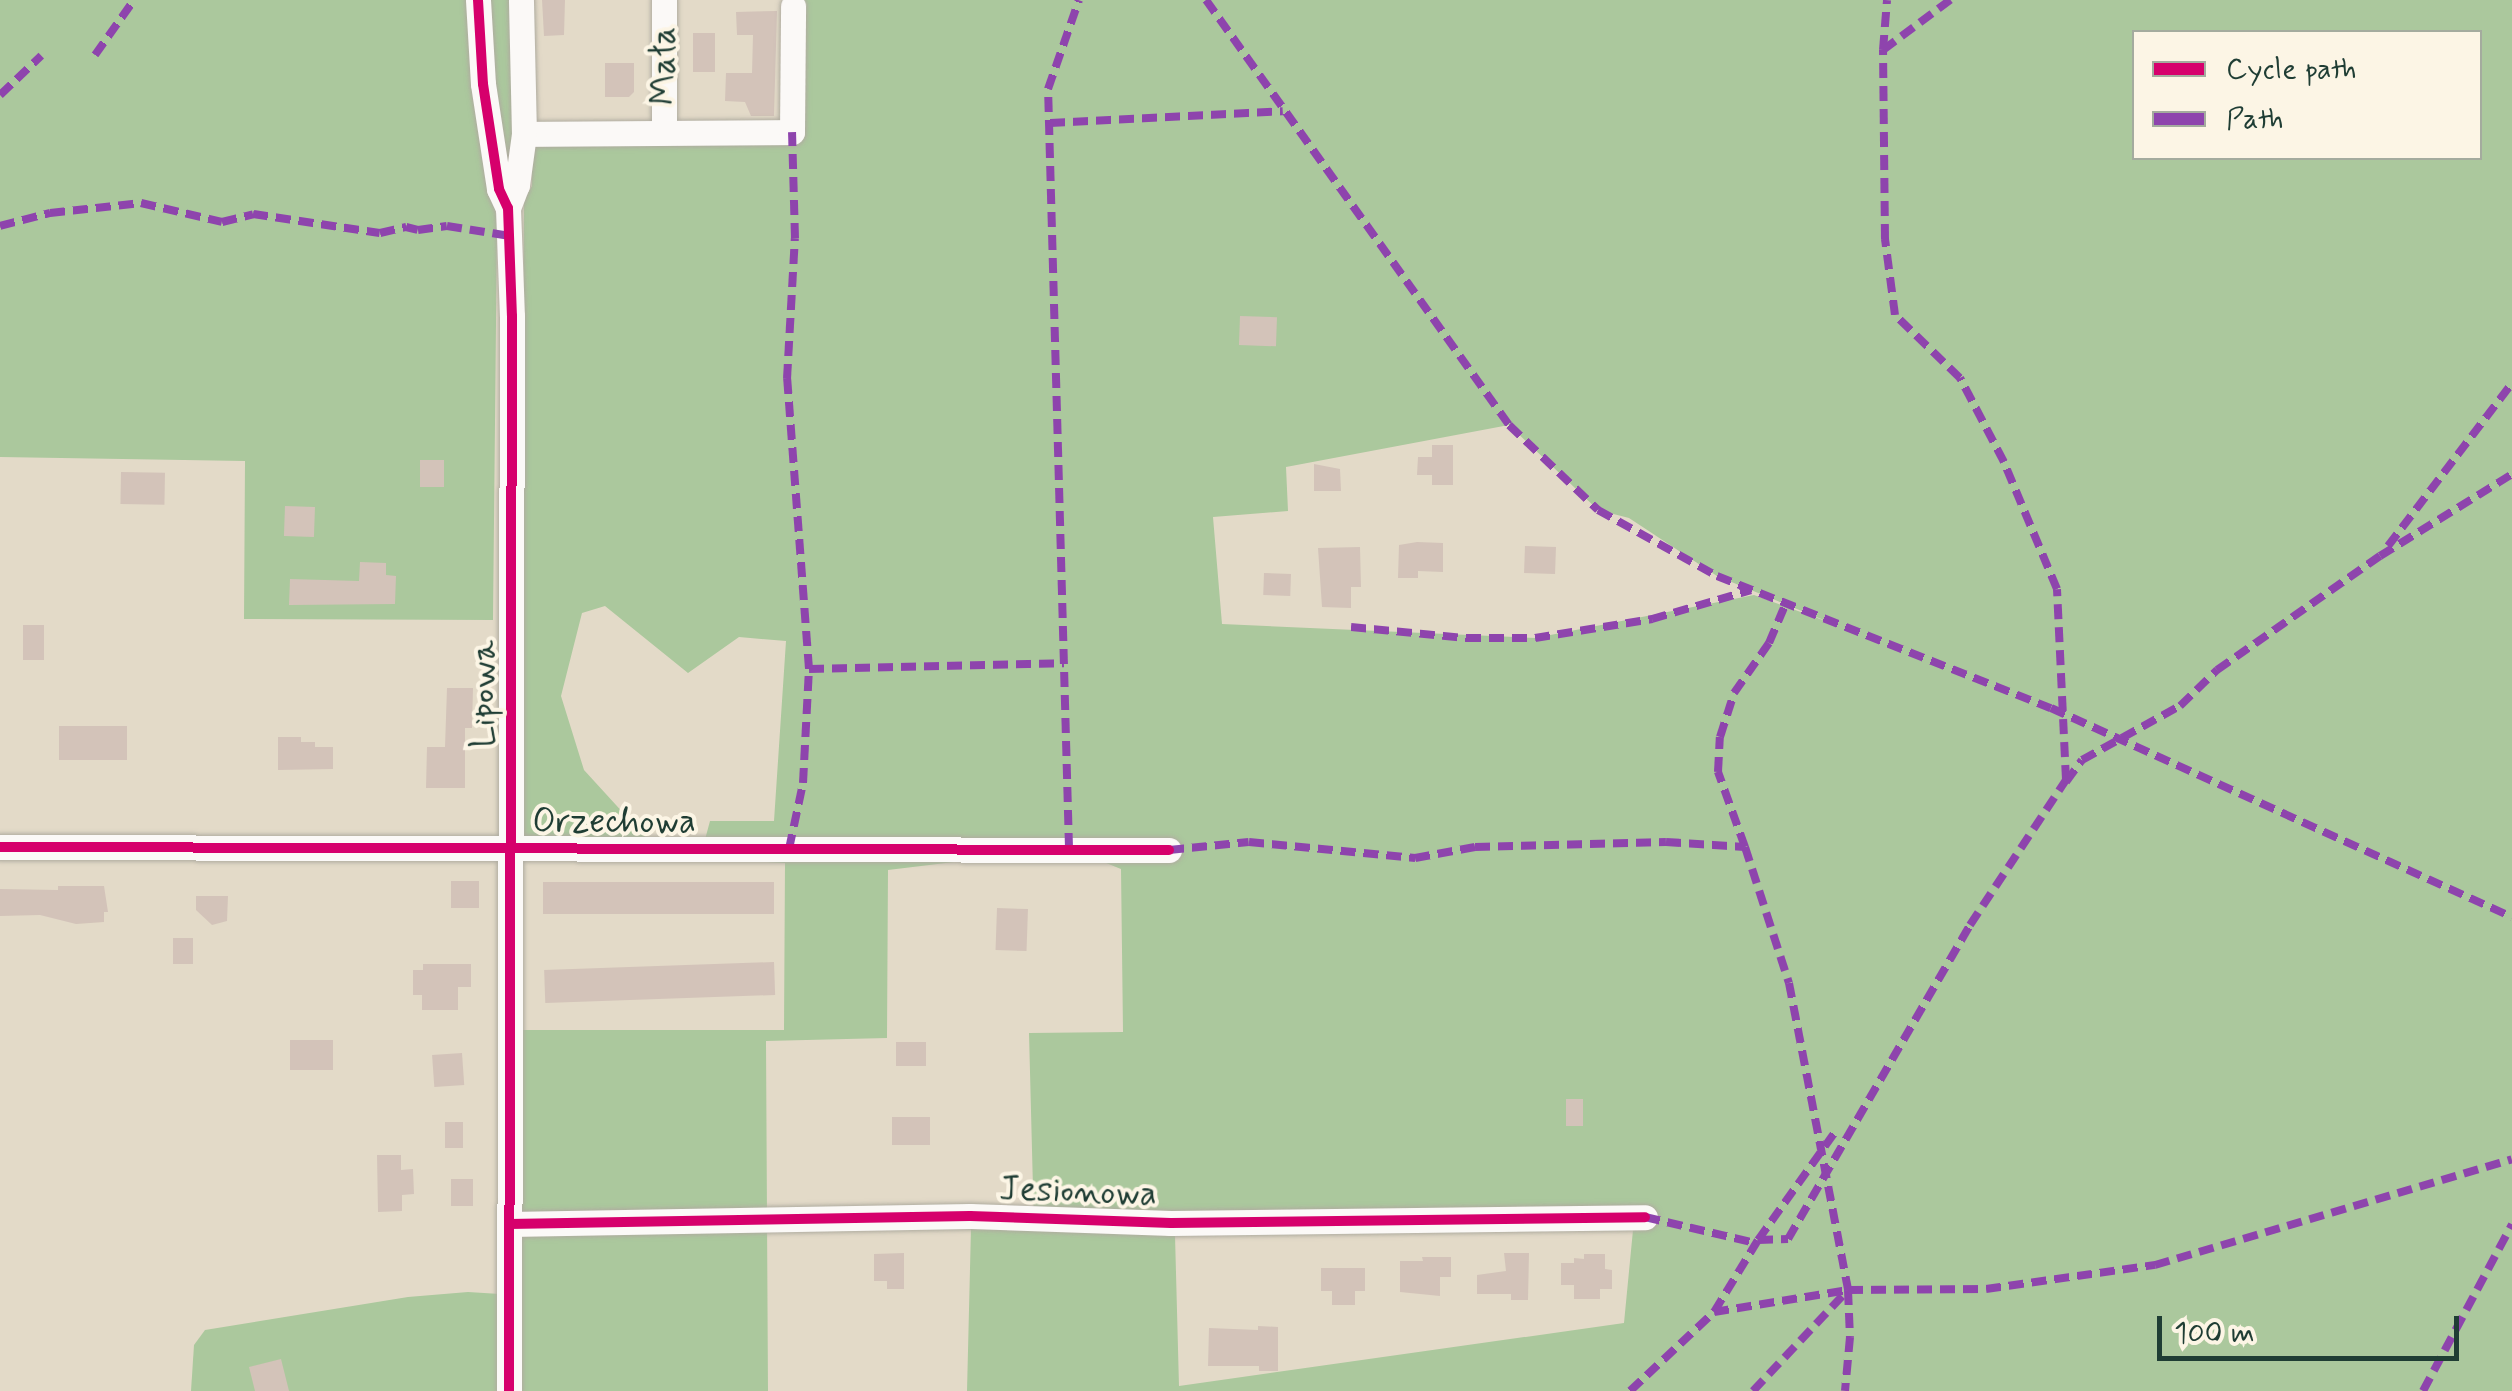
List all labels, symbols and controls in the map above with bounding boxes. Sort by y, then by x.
street label: Mała [643,27,685,105]
legend [2132,30,2482,160]
text: Cycle path [2226,50,2357,89]
text: Path [2226,100,2284,139]
street label: Lipowa [463,640,505,748]
street label: Orzechowa [532,801,696,843]
street label: Jesionowa [999,1168,1157,1216]
scale bar [2162,1296,2464,1358]
text: 100 m [2174,1314,2255,1353]

